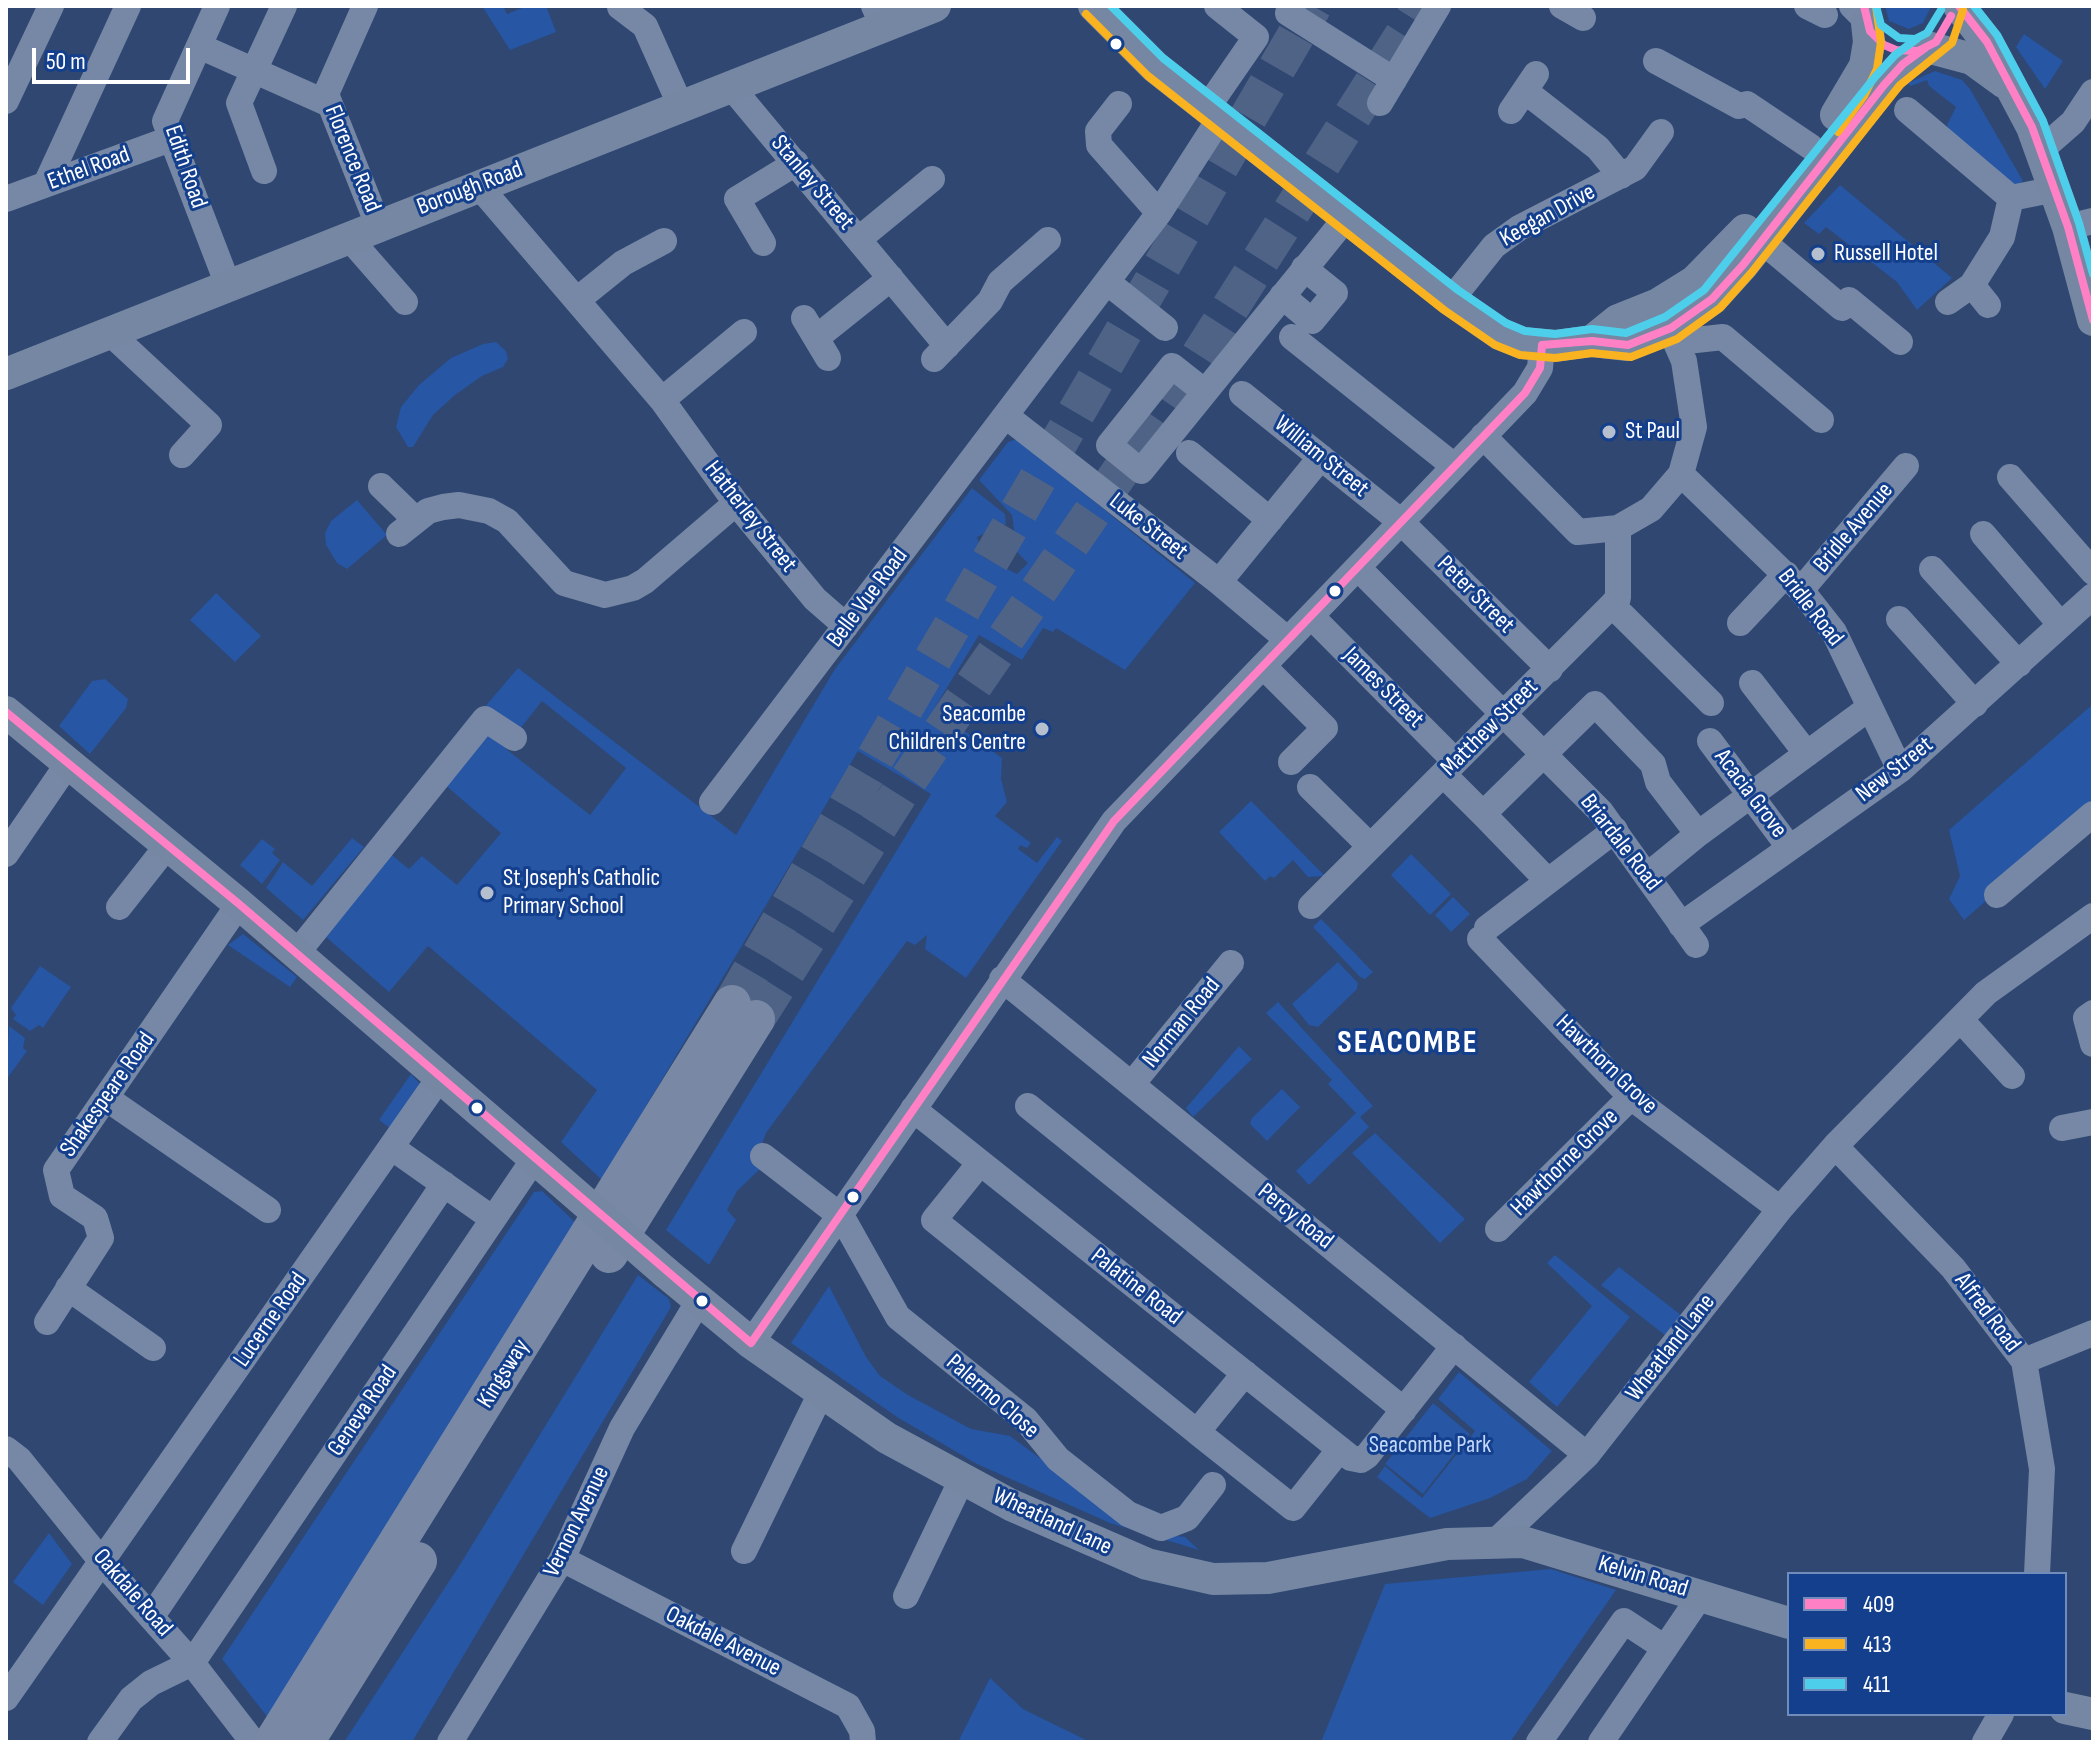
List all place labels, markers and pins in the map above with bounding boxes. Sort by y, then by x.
unlabelled marker [1108,36,1124,52]
place label: Russell Hotel [1834,240,1938,268]
marker: Russell Hotel [1809,245,1827,263]
place label: St Paul [1625,418,1680,446]
marker: St Paul [1600,423,1618,441]
unlabelled marker [1327,583,1343,599]
place label: Seacombe Children's Centre [888,701,1026,757]
marker: Seacombe Children's Centre [1033,720,1051,738]
place label: St Joseph's Catholic Primary School [503,865,660,921]
marker: St Joseph's Catholic Primary School [478,884,496,902]
unlabelled marker [469,1100,485,1116]
unlabelled marker [845,1189,861,1205]
unlabelled marker [694,1293,710,1309]

